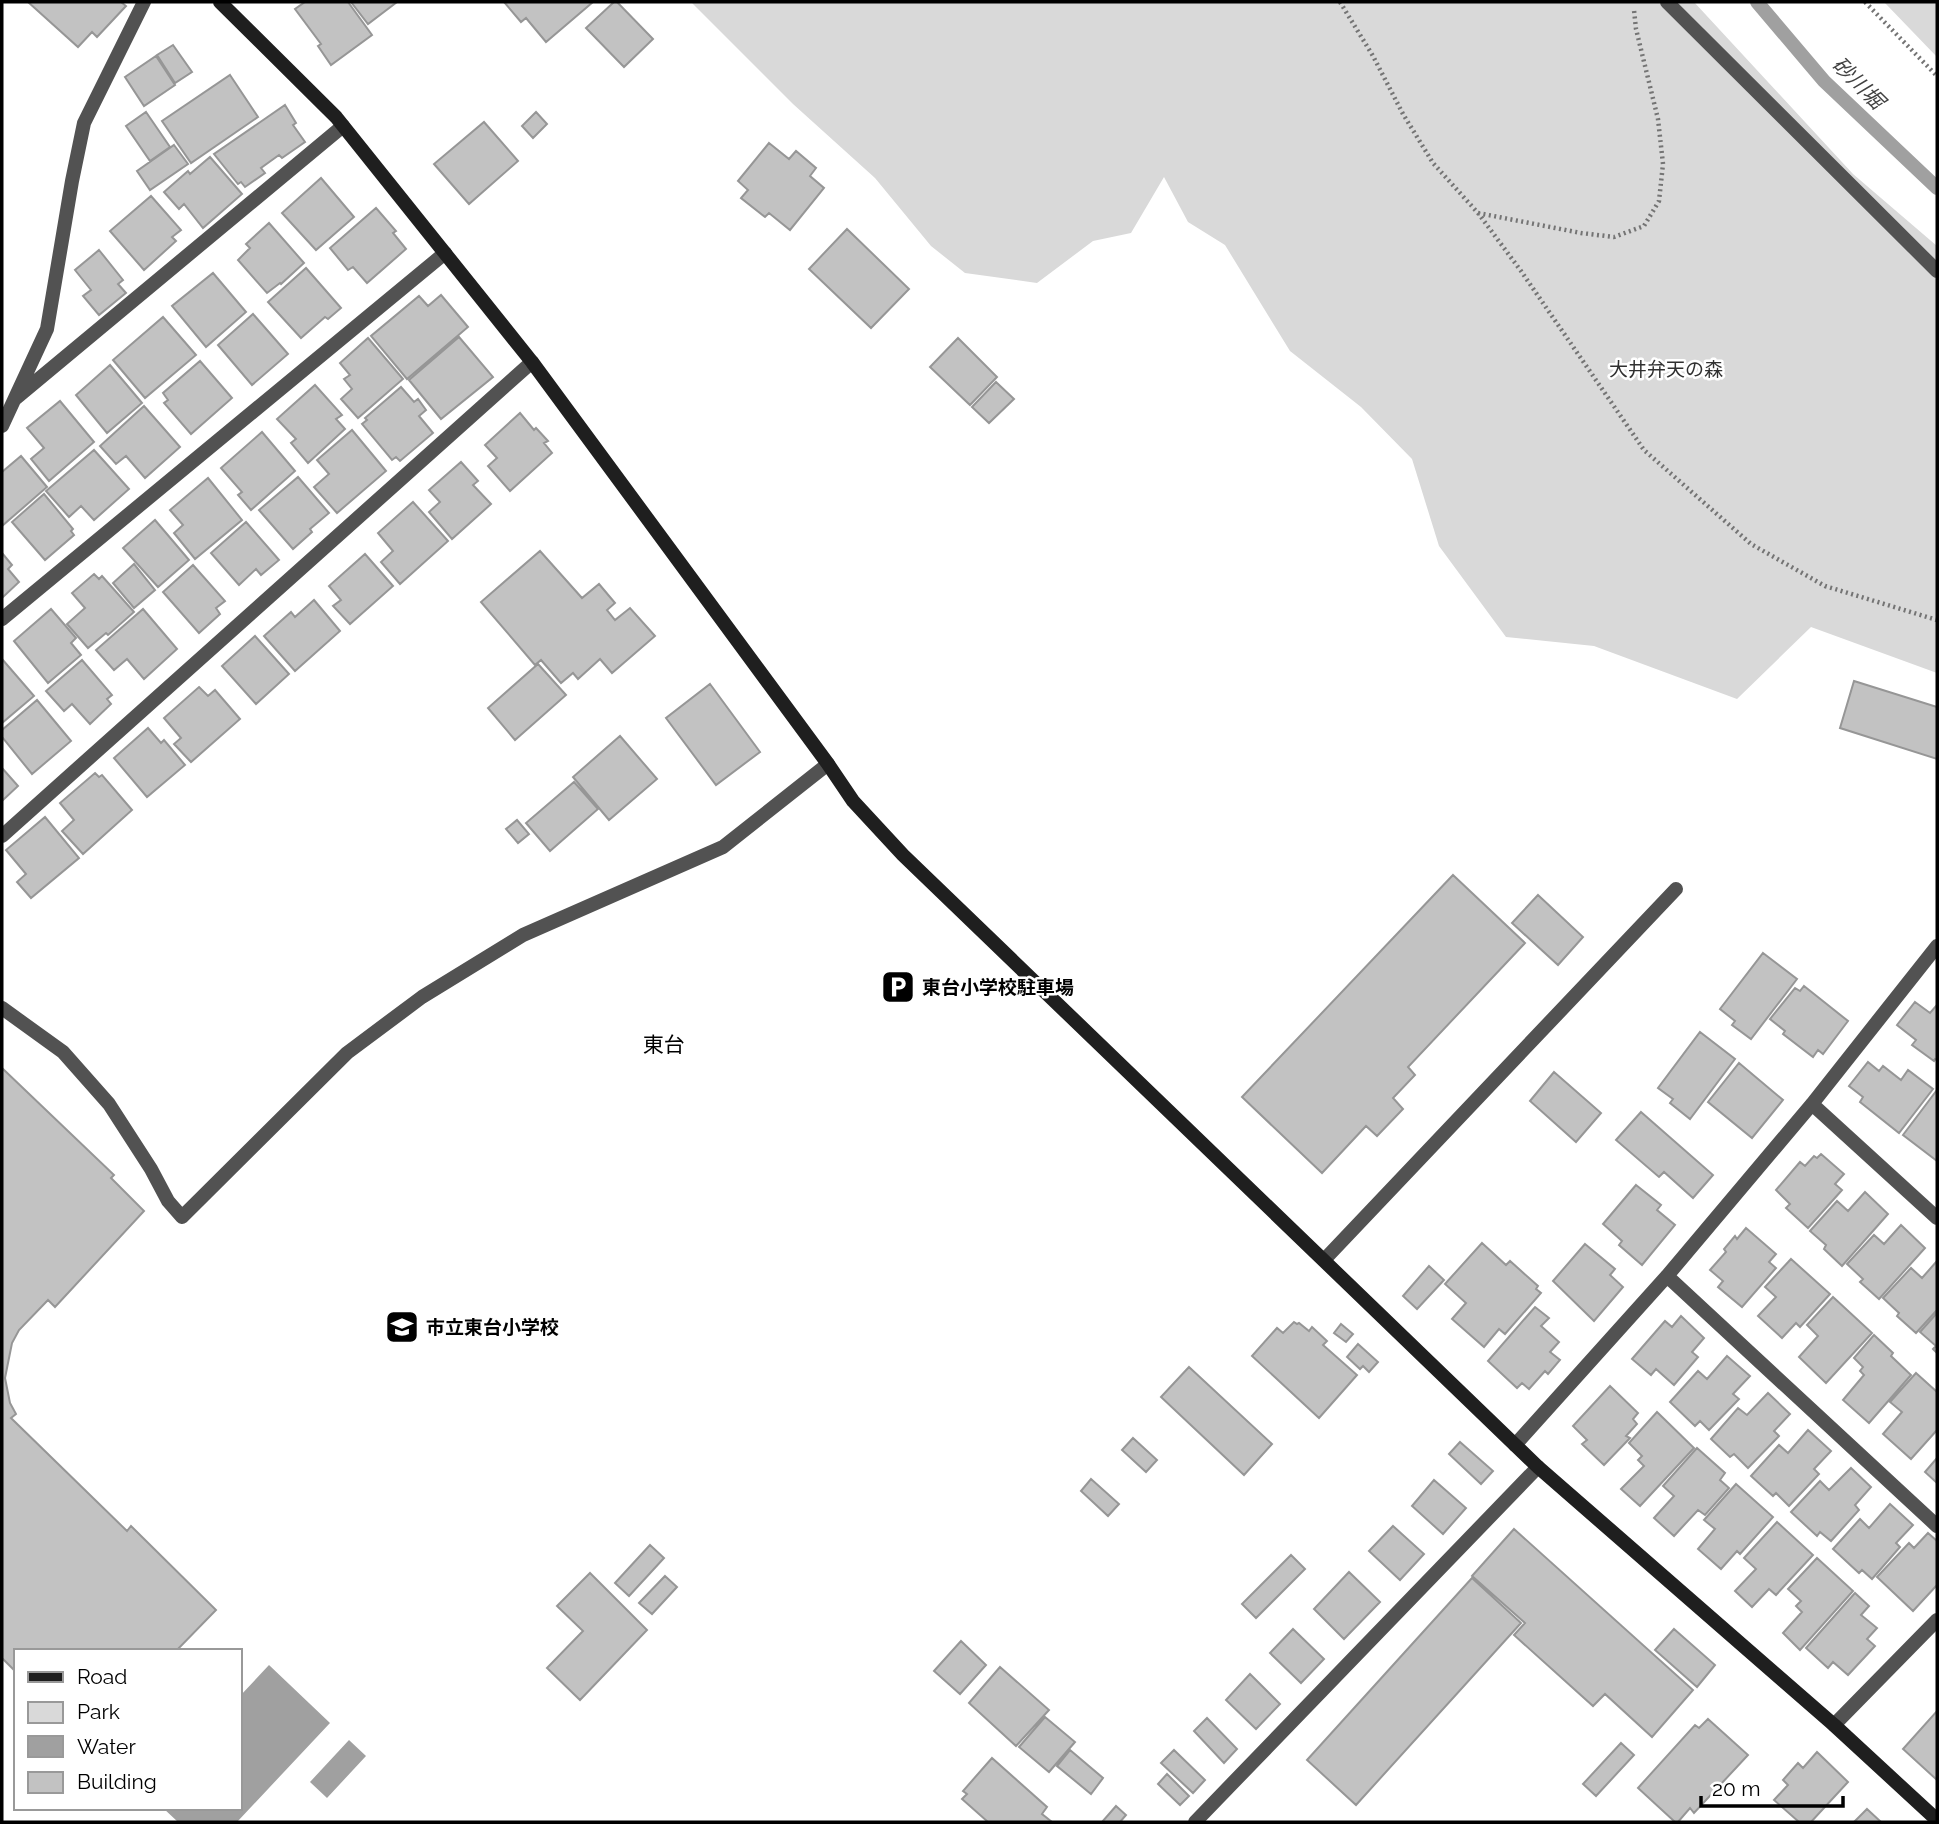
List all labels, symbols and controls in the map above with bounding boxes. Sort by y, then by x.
water label: 砂川堀 [1827,52,1892,116]
park label: 大井弁天の森 [1609,358,1723,380]
parking icon: 東台小学校駐車場 [879,968,917,1006]
place label: 東台小学校駐車場 [922,976,1074,998]
district label: 東台 [643,1032,685,1057]
school or university icon: 市立東台小学校 [383,1308,421,1346]
place label: 市立東台小学校 [426,1316,559,1338]
legend [14,1649,242,1810]
text: Road [77,1664,127,1689]
text: Park [77,1699,120,1724]
text: Water [77,1734,136,1759]
scale bar [1701,1764,1843,1808]
text: Building [77,1769,157,1794]
text: 20 m [1712,1776,1760,1801]

